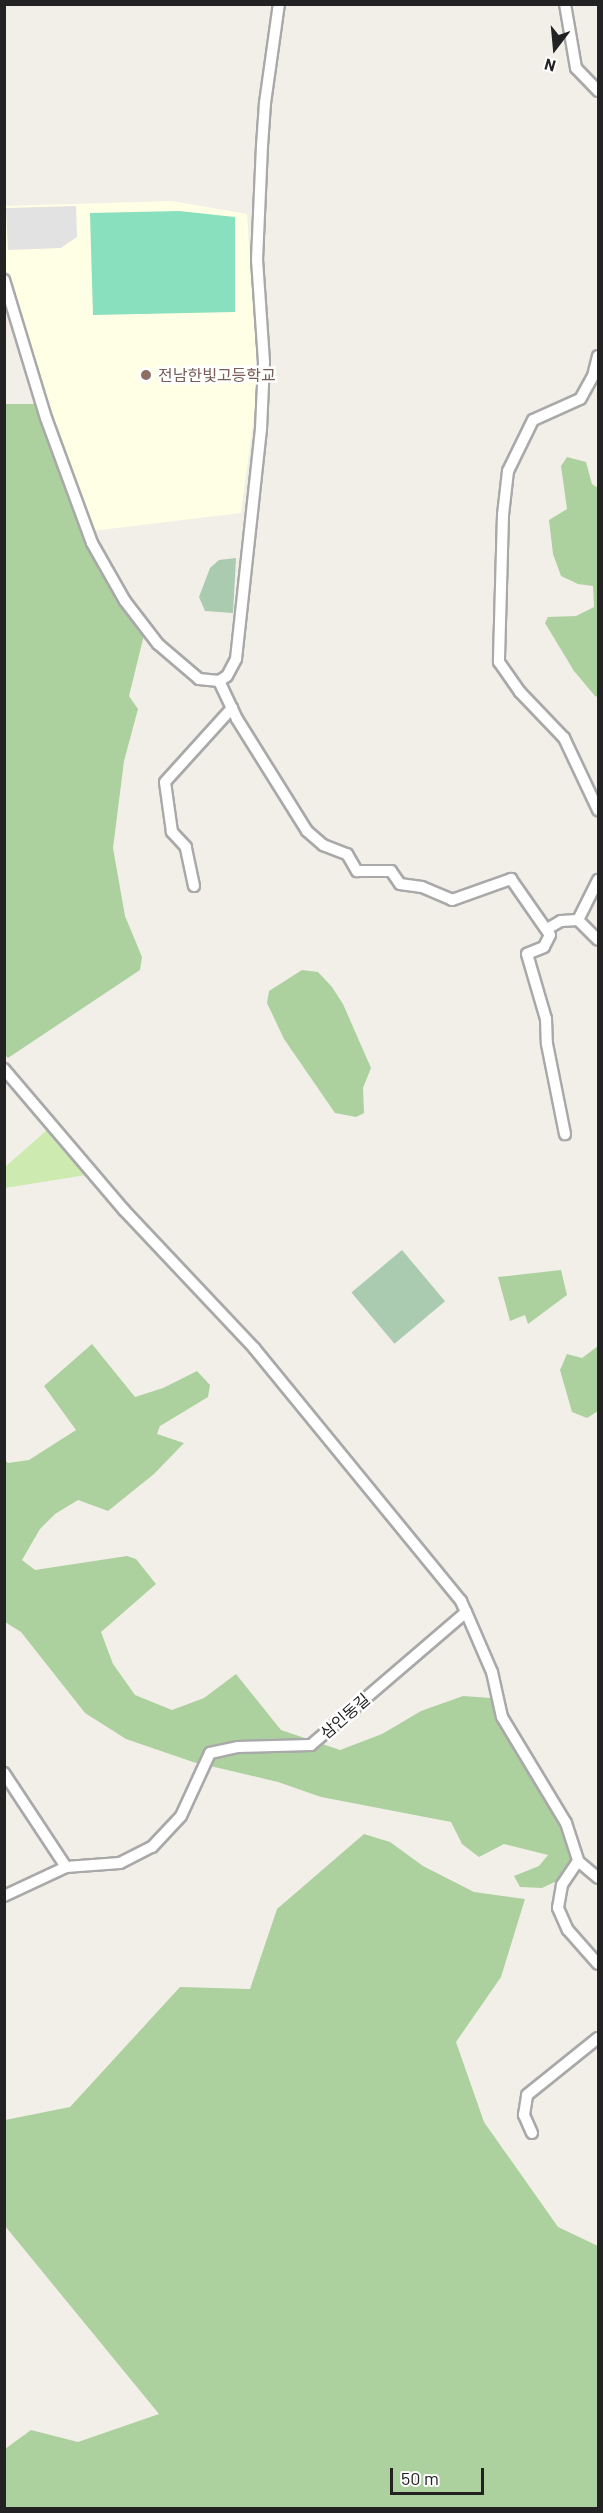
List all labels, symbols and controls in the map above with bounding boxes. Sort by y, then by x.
north arrow [525,18,585,78]
text: N [542,55,558,76]
place label: 전남한빛고등학교 [158,365,276,385]
marker: 전남한빛고등학교 [139,368,153,382]
street label: 삼인동길 [316,1689,374,1743]
scale bar [393,2456,488,2494]
text: 50 m [401,2467,439,2489]

